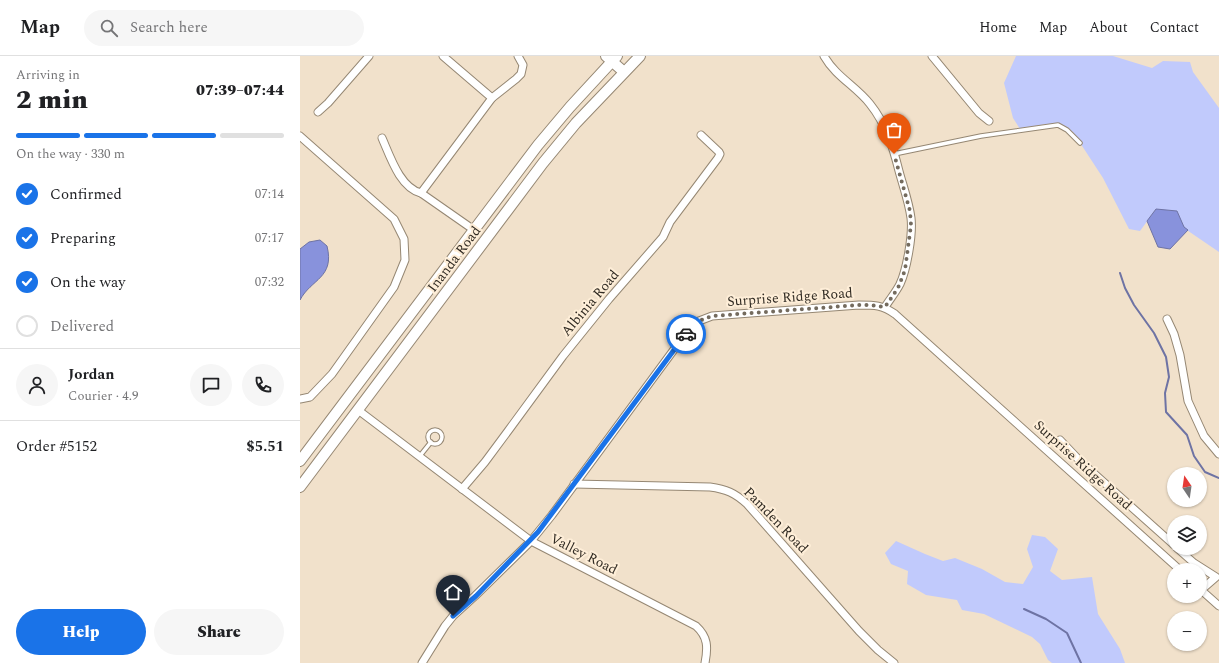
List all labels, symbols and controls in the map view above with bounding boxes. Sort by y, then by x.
search box [84,10,364,46]
text: Map [20,13,60,42]
text: Search here [130,16,208,39]
icon: search [98,17,120,39]
text: Home [979,17,1017,38]
text: Map [1039,17,1067,38]
text: About [1089,17,1128,38]
text: Contact [1150,17,1199,38]
text: Arriving in [16,65,80,85]
text: 07:39–07:44 [196,79,284,102]
text: 2 min [16,80,88,120]
pin [877,113,911,154]
icon: bag [883,119,905,141]
text: On the way · 330 m [16,144,125,164]
icon: check [16,183,38,205]
text: Confirmed [50,183,122,206]
text: 07:14 [255,184,284,204]
street label: Inanda Road [422,221,486,297]
icon: check [16,227,38,249]
text: Preparing [50,227,116,250]
text: 07:17 [255,228,284,248]
street label: Albinia Road [556,265,624,341]
icon: check [16,271,38,293]
text: On the way [50,271,125,294]
text: 07:32 [255,272,284,292]
street label: Surprise Ridge Road [726,282,854,312]
courier [666,314,706,354]
text: Delivered [50,315,114,338]
icon: car [675,323,697,345]
text: Jordan [68,363,115,386]
button: person [16,364,58,406]
button: chat [190,364,232,406]
button: phone [242,364,284,406]
text: Courier · 4.9 [68,386,138,406]
street label: Surprise Ridge Road [1029,415,1137,515]
text: Order #5152 [16,435,97,458]
text: $5.51 [246,435,284,458]
north arrow [1167,467,1207,507]
map controls [1167,467,1207,651]
street label: Pamden Road [739,482,813,558]
button: layers [1167,515,1207,555]
street label: Valley Road [547,528,622,580]
button: + [1167,563,1207,603]
pin [436,575,470,616]
icon: home [442,581,464,603]
button: Help [16,609,146,655]
button: Share [154,609,284,655]
button: − [1167,611,1207,651]

